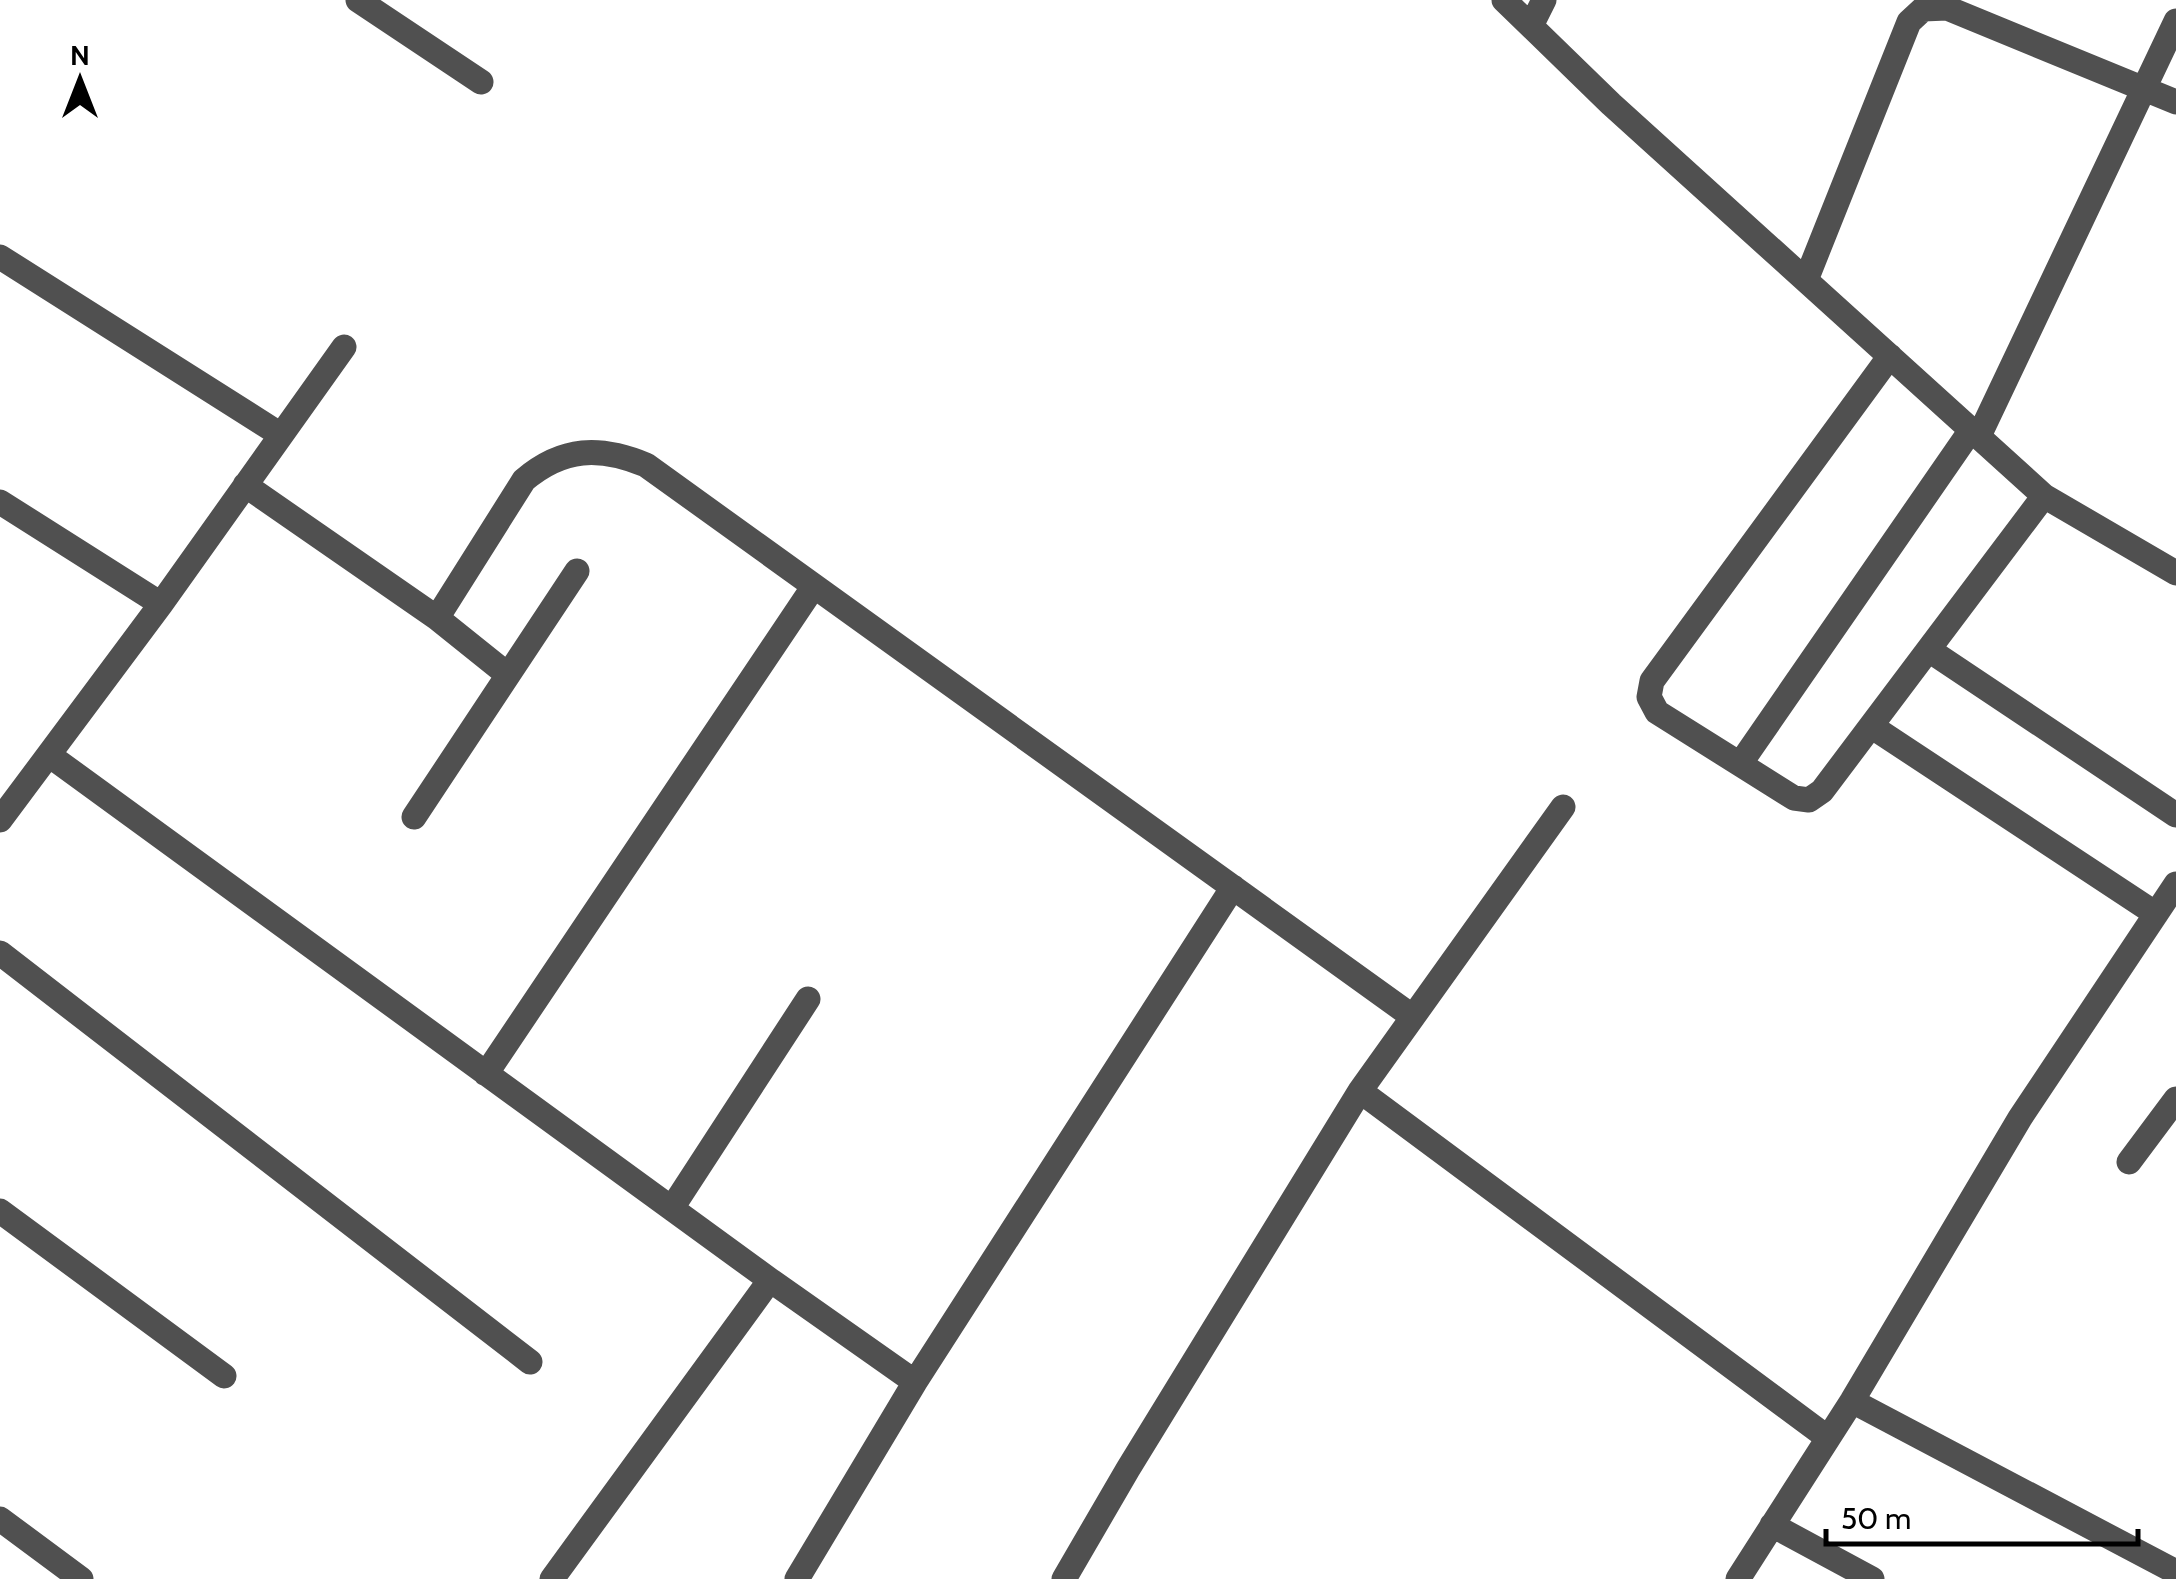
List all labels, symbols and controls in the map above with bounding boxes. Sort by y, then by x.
north arrow [30,30,130,130]
text: N [70,38,90,72]
scale bar [1826,1484,2138,1546]
text: 50 m [1841,1500,1911,1537]

